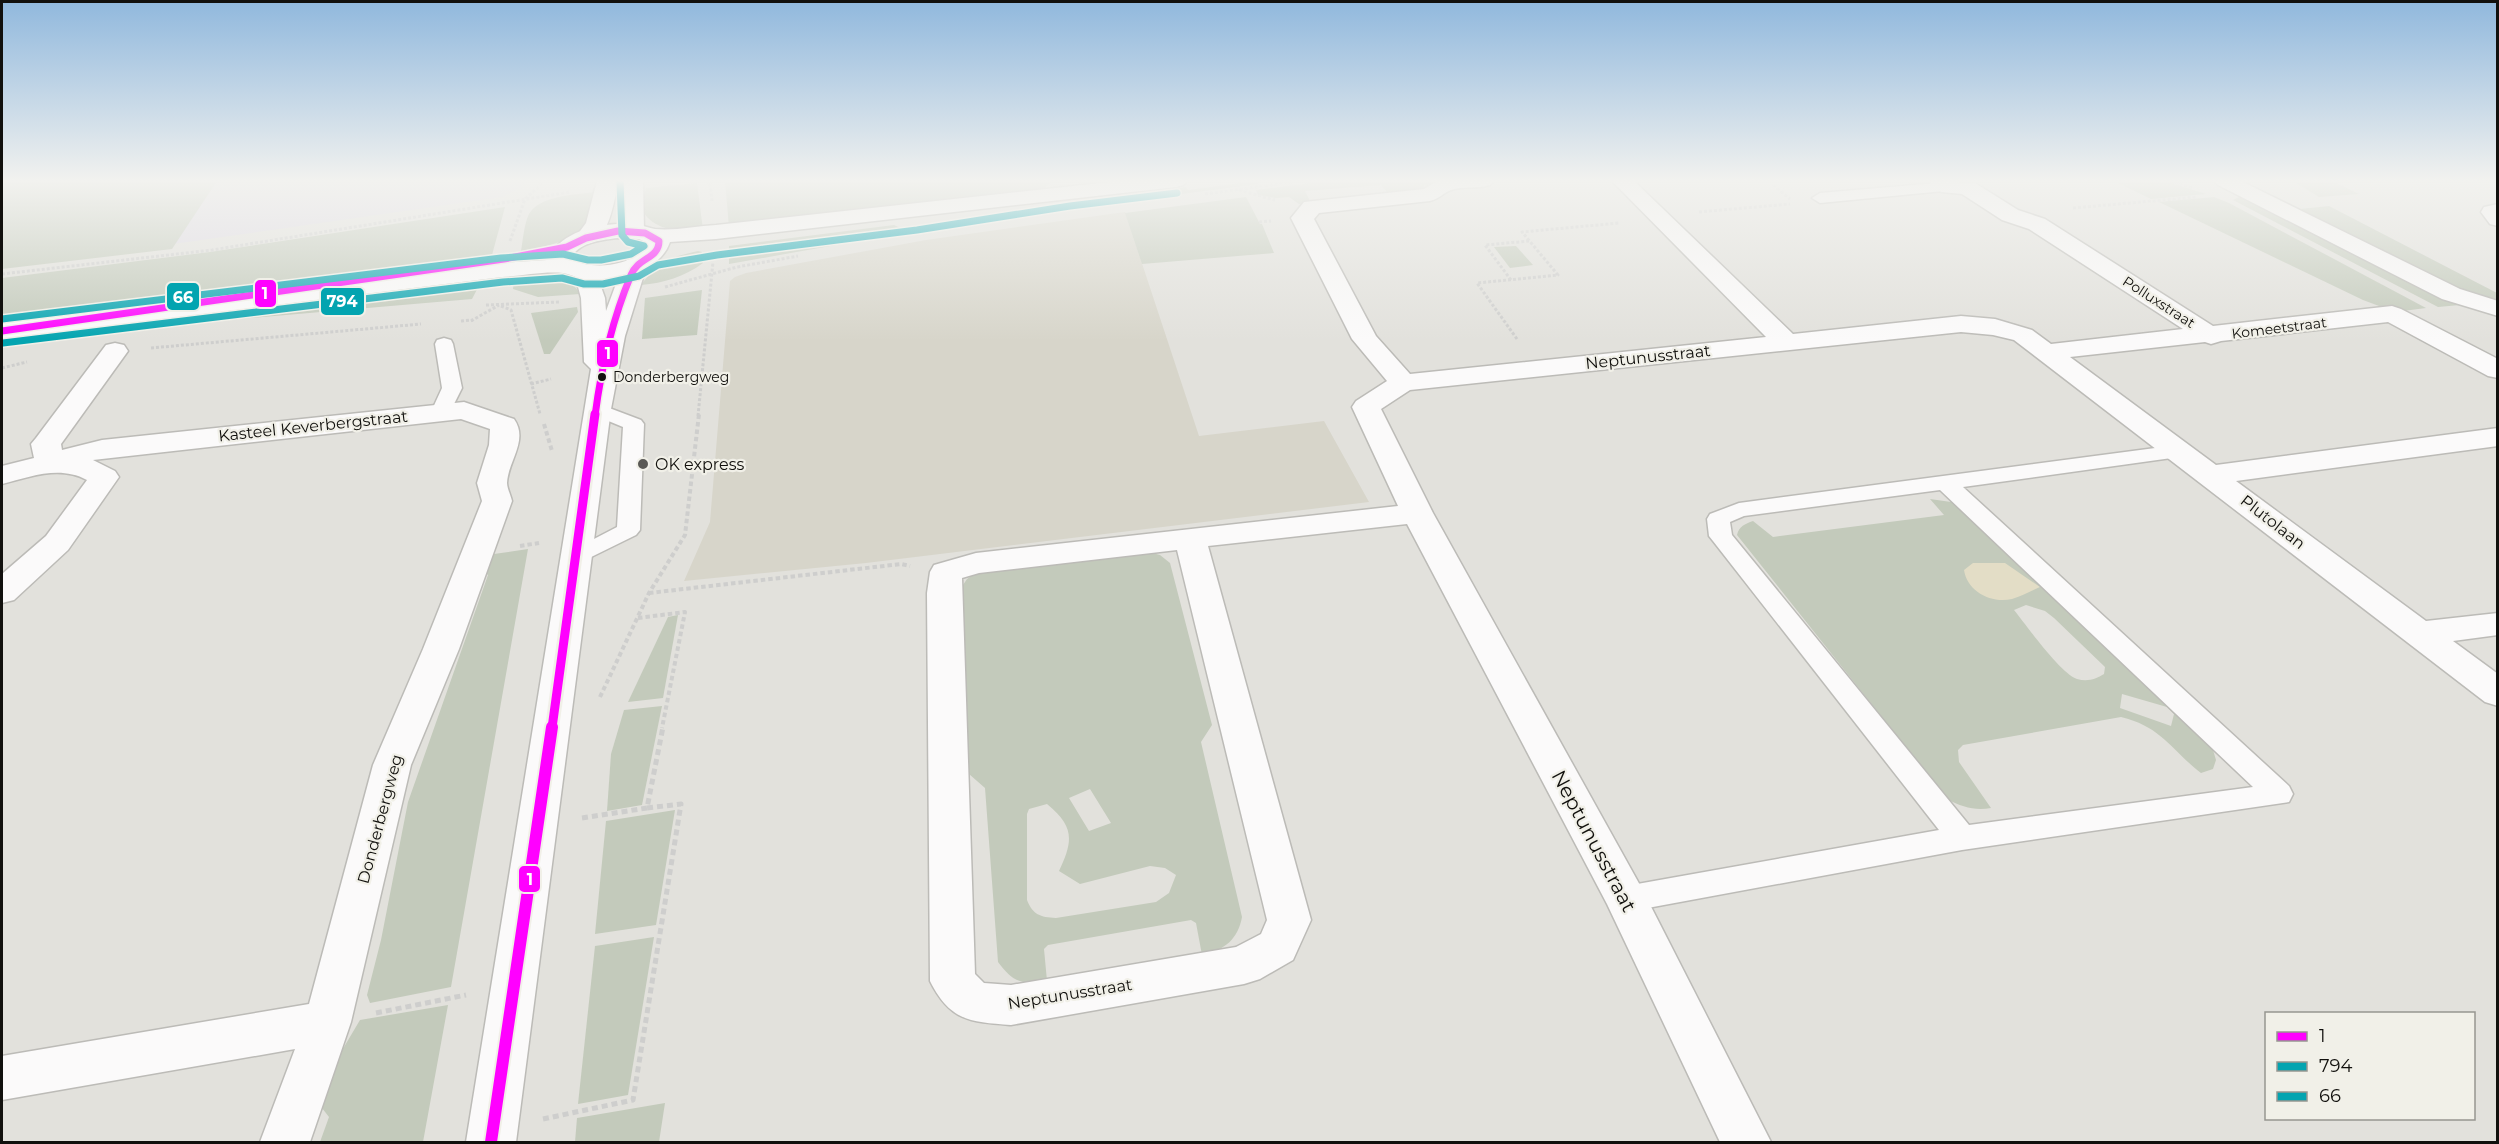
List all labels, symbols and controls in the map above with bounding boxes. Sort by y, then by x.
street label: Polluxstraat [2119,272,2199,332]
line badge: 1 [254,279,277,308]
line badge: 66 [166,282,200,311]
text: 1 [262,284,268,303]
line badge: 794 [320,287,365,316]
text: 66 [173,288,193,307]
text: 794 [326,292,358,311]
street label: Komeetstraat [2230,313,2328,343]
line badge: 1 [596,339,619,368]
street label: Neptunusstraat [1585,341,1712,373]
text: 1 [605,344,611,363]
place label: Donderbergweg [613,368,729,386]
marker: Donderbergweg [596,371,608,383]
street label: Kasteel Keverbergstraat [217,407,409,445]
place label: OK express [655,455,744,474]
marker: OK express [636,457,650,471]
street label: Plutolaan [2237,491,2309,553]
street label: Donderbergweg [354,752,406,886]
street label: Neptunusstraat [1547,766,1641,916]
line badge: 1 [518,865,541,893]
text: 1 [527,870,533,889]
street label: Neptunusstraat [1006,975,1134,1013]
legend [2265,1012,2475,1120]
text: 1 [2319,1025,2326,1047]
text: 794 [2319,1055,2353,1077]
text: 66 [2319,1085,2341,1107]

